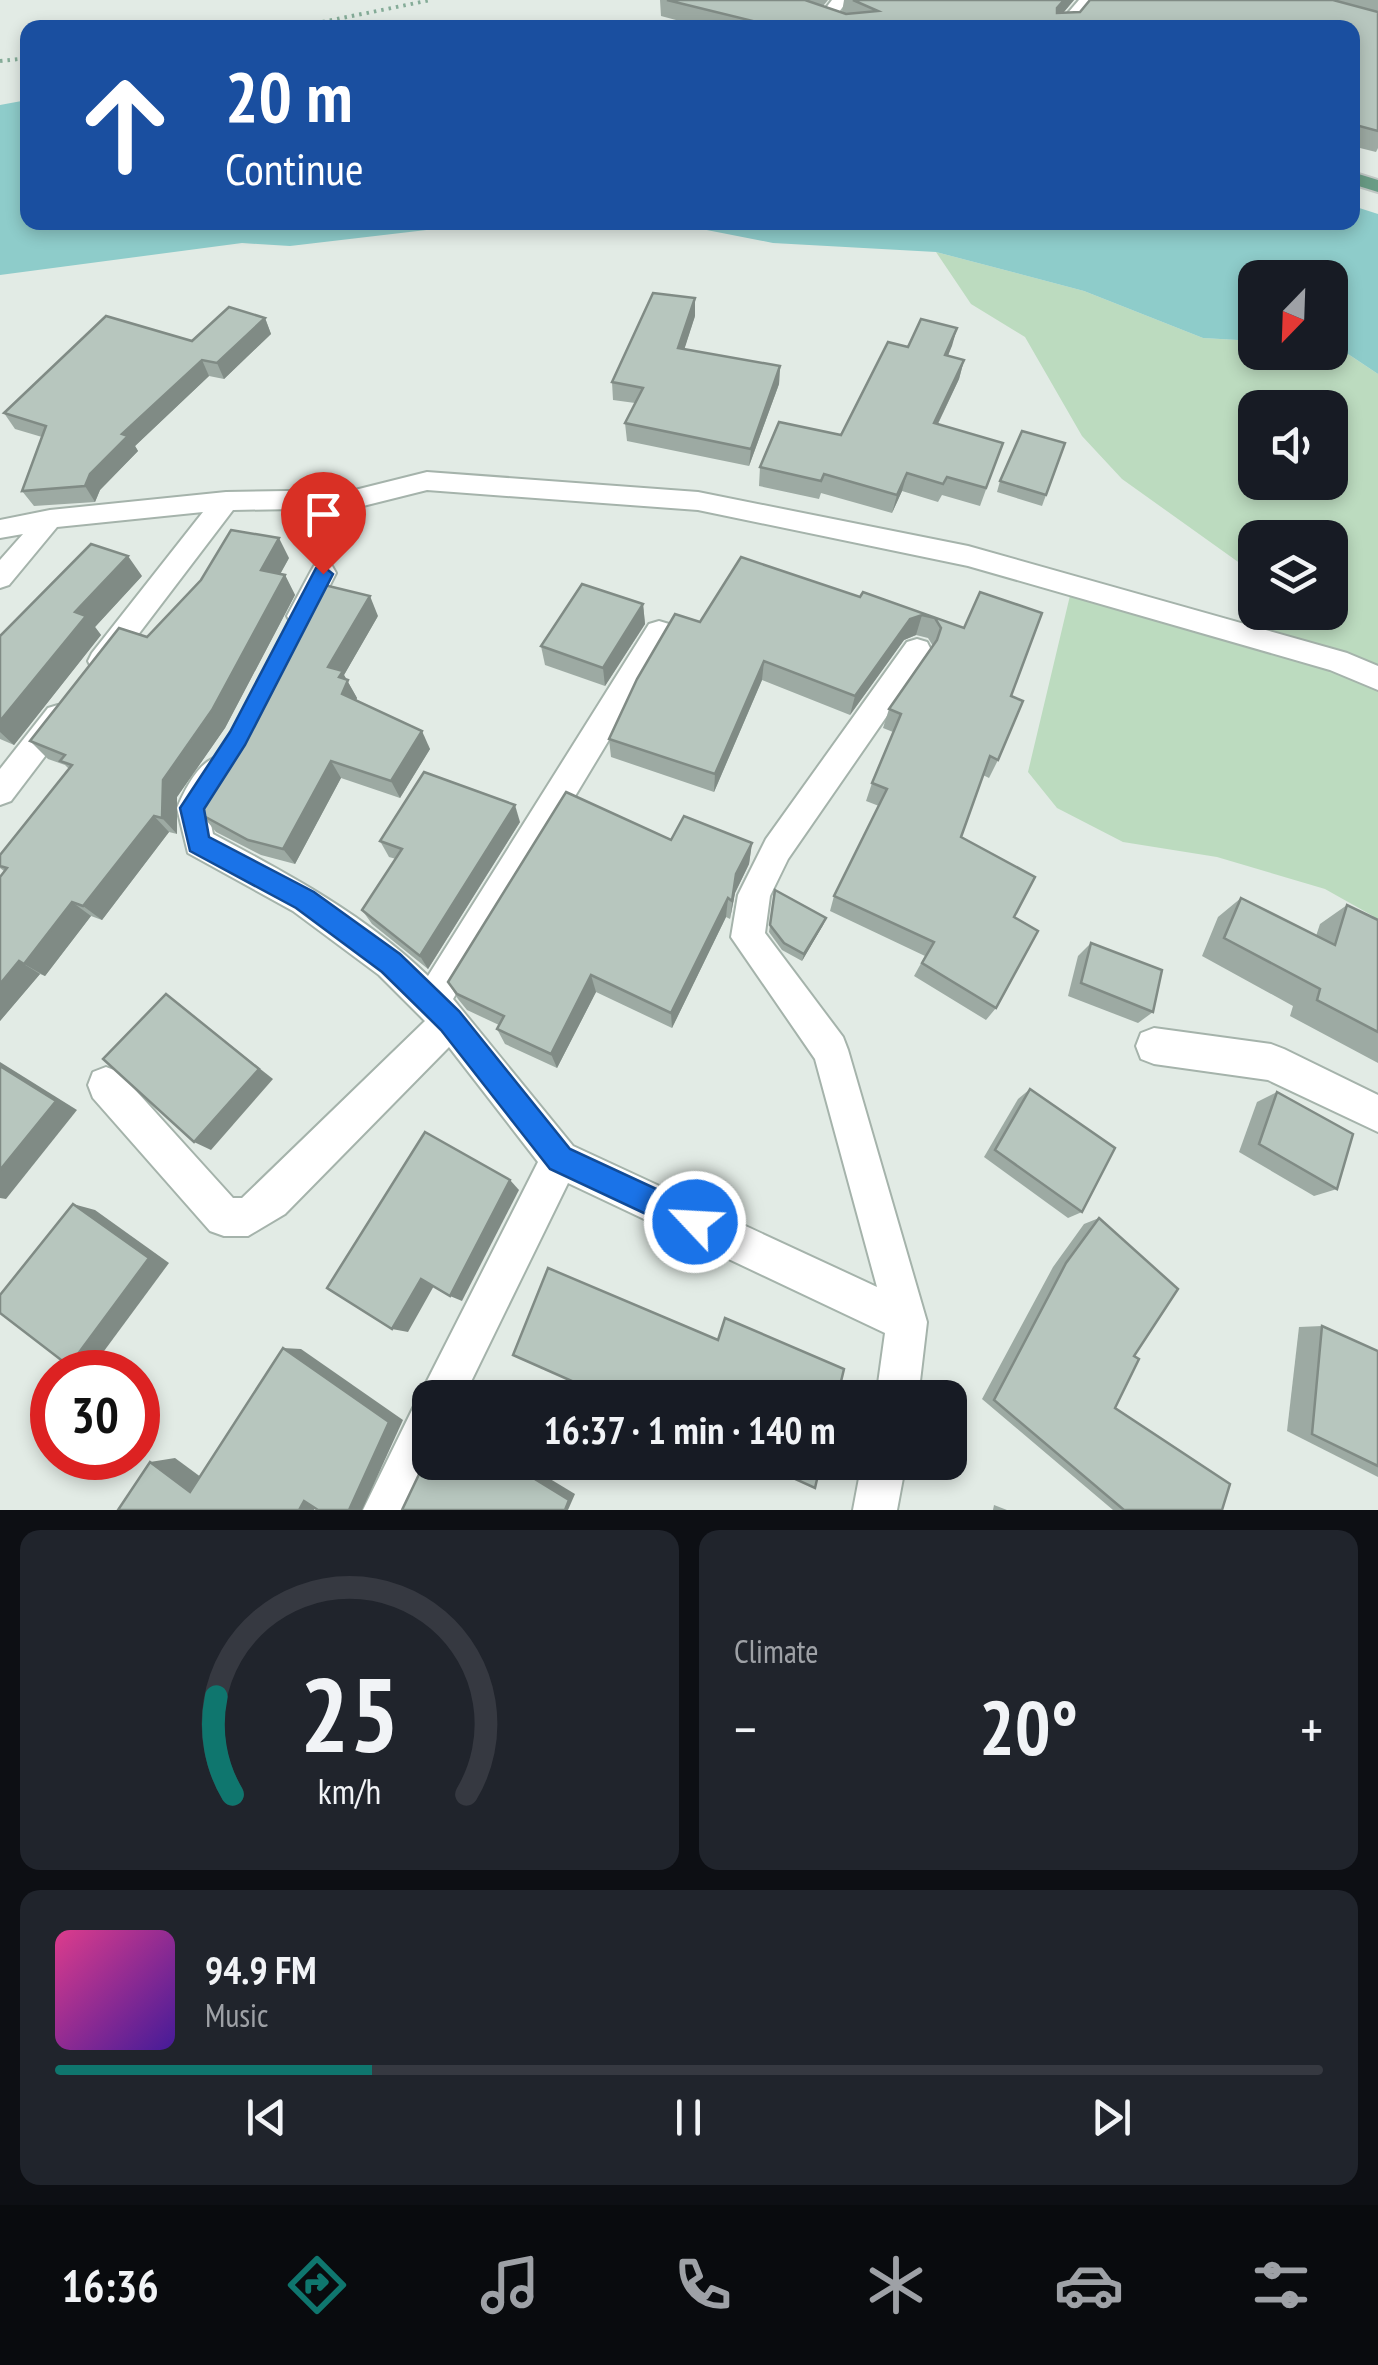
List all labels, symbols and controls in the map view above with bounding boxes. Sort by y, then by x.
text: 20 m [225,51,353,141]
icon: ahead [60,60,190,190]
text: Continue [225,139,364,197]
north arrow [1238,260,1348,370]
map controls [1238,260,1348,630]
button: sound [1238,390,1348,500]
pin [281,472,366,575]
icon: arrive [296,487,351,542]
button: layers [1238,520,1348,630]
position arrow [643,1170,747,1274]
speed limit sign: 30 [30,1350,160,1480]
text: 16:37 · 1 min · 140 m [543,1405,836,1454]
text: Climate [734,1630,818,1672]
text: 25 [300,1646,399,1781]
text: 20° [979,1679,1078,1776]
text: − [734,1693,757,1764]
text: + [1300,1693,1323,1764]
text: km/h [318,1768,381,1814]
text: 94.9 FM [205,1945,317,1994]
text: Music [205,1994,268,2036]
icon: previous [239,2090,294,2145]
icon: pause [661,2090,716,2145]
icon: next [1084,2090,1139,2145]
icon: directions [282,2250,352,2320]
icon: music [475,2250,545,2320]
icon: phone [668,2250,738,2320]
icon: climate [861,2250,931,2320]
icon: car [1054,2250,1124,2320]
icon: filters [1246,2250,1316,2320]
text: 16:36 [61,2256,159,2314]

